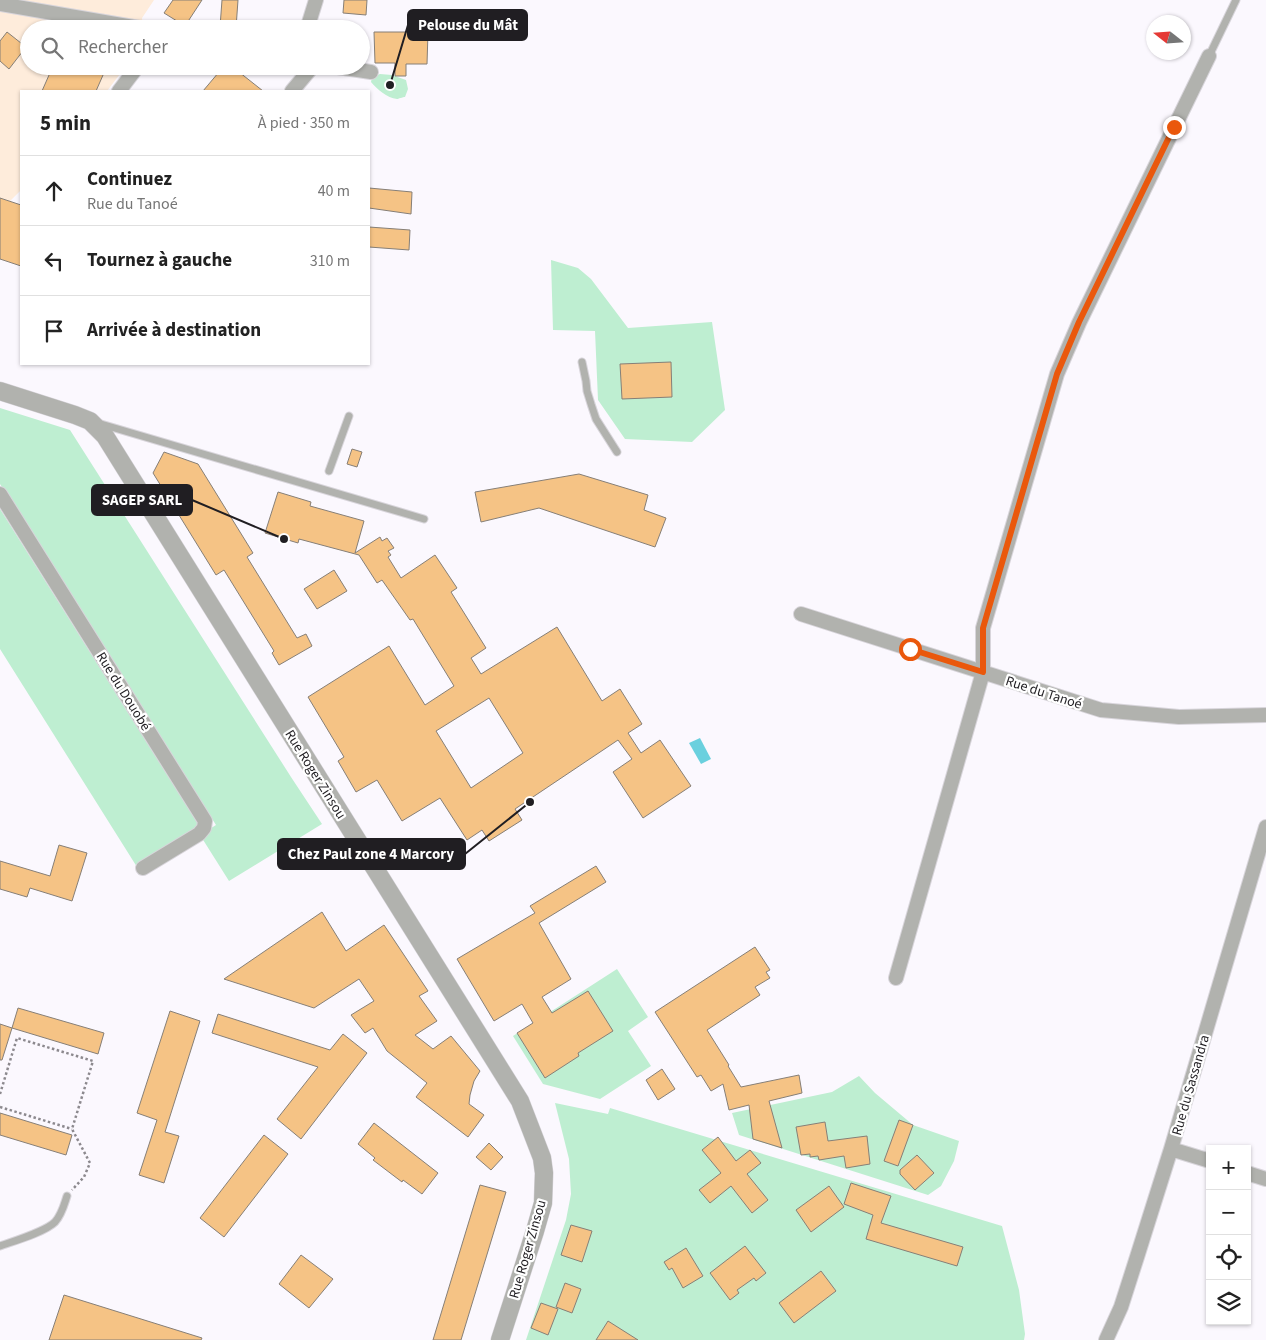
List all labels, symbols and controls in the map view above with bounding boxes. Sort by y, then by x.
callout: Pelouse du Mât [408,10,527,40]
text: Pelouse du Mât [418,15,518,36]
north arrow [1146,15,1191,60]
search box [20,20,370,75]
icon: search [38,34,66,62]
text: Rechercher [78,34,168,61]
text: 5 min [40,108,91,138]
text: À pied · 350 m [258,112,350,134]
route end [1163,116,1186,139]
text: Continuez [87,166,172,193]
icon: ahead [40,177,68,205]
text: 40 m [318,180,350,202]
text: Rue du Tanoé [87,193,178,215]
icon: left [40,247,68,275]
text: Tournez à gauche [87,247,232,274]
text: 310 m [310,250,350,272]
icon: arrive [40,317,68,345]
text: Arrivée à destination [87,317,261,344]
callout: SAGEP SARL [92,485,192,515]
text: SAGEP SARL [102,490,182,511]
route start [899,638,922,661]
street label: Rue du Douobé [91,648,155,735]
street label: Rue du Tanoé [1003,671,1085,715]
street label: Rue Roger Zinsou [280,726,351,823]
callout: Chez Paul zone 4 Marcory [278,839,465,869]
text: Chez Paul zone 4 Marcory [288,844,454,865]
street label: Rue du Sassandra [1167,1033,1215,1138]
map controls [1206,1145,1251,1325]
button: + [1206,1145,1251,1190]
button: − [1206,1190,1251,1235]
street label: Rue Roger Zinsou [504,1198,552,1301]
button: locate [1206,1235,1251,1280]
button: layers [1206,1280,1251,1325]

